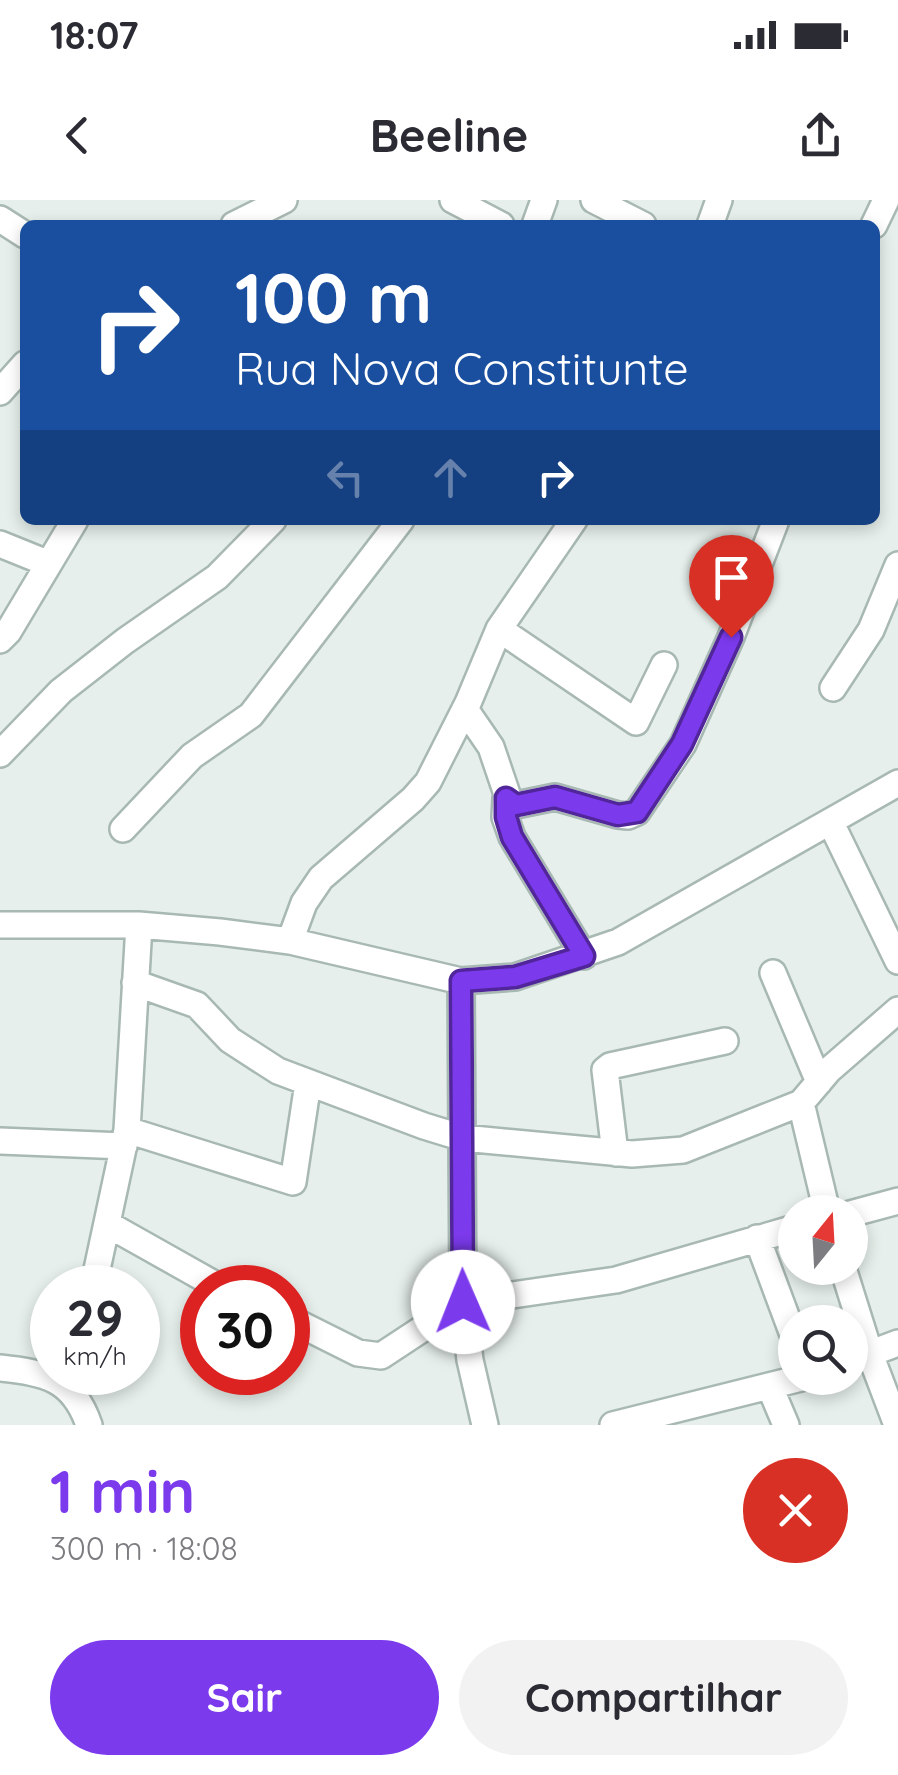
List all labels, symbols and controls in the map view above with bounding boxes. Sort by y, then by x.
text: 18:07 [50,11,139,59]
text: Beeline [370,107,528,163]
icon: back [50,108,105,163]
icon: share [793,108,848,163]
text: 100 m [235,253,432,341]
icon: right [70,260,200,390]
text: Rua Nova Constitunte [235,340,689,396]
icon: left [318,450,373,505]
icon: ahead [423,450,478,505]
icon: right [528,450,583,505]
pin [689,535,774,638]
icon: arrive [704,550,759,605]
north arrow [778,1195,868,1285]
map controls [778,1195,868,1395]
position arrow [411,1250,515,1354]
speed limit sign: 30 [180,1265,310,1395]
text: 29 [67,1286,123,1349]
button: search [778,1305,868,1395]
text: km/h [63,1340,127,1371]
text: 1 min [50,1453,195,1528]
button: close [743,1458,848,1563]
text: 300 m · 18:08 [50,1528,238,1568]
button: Sair [50,1640,439,1755]
button: Compartilhar [459,1640,848,1755]

